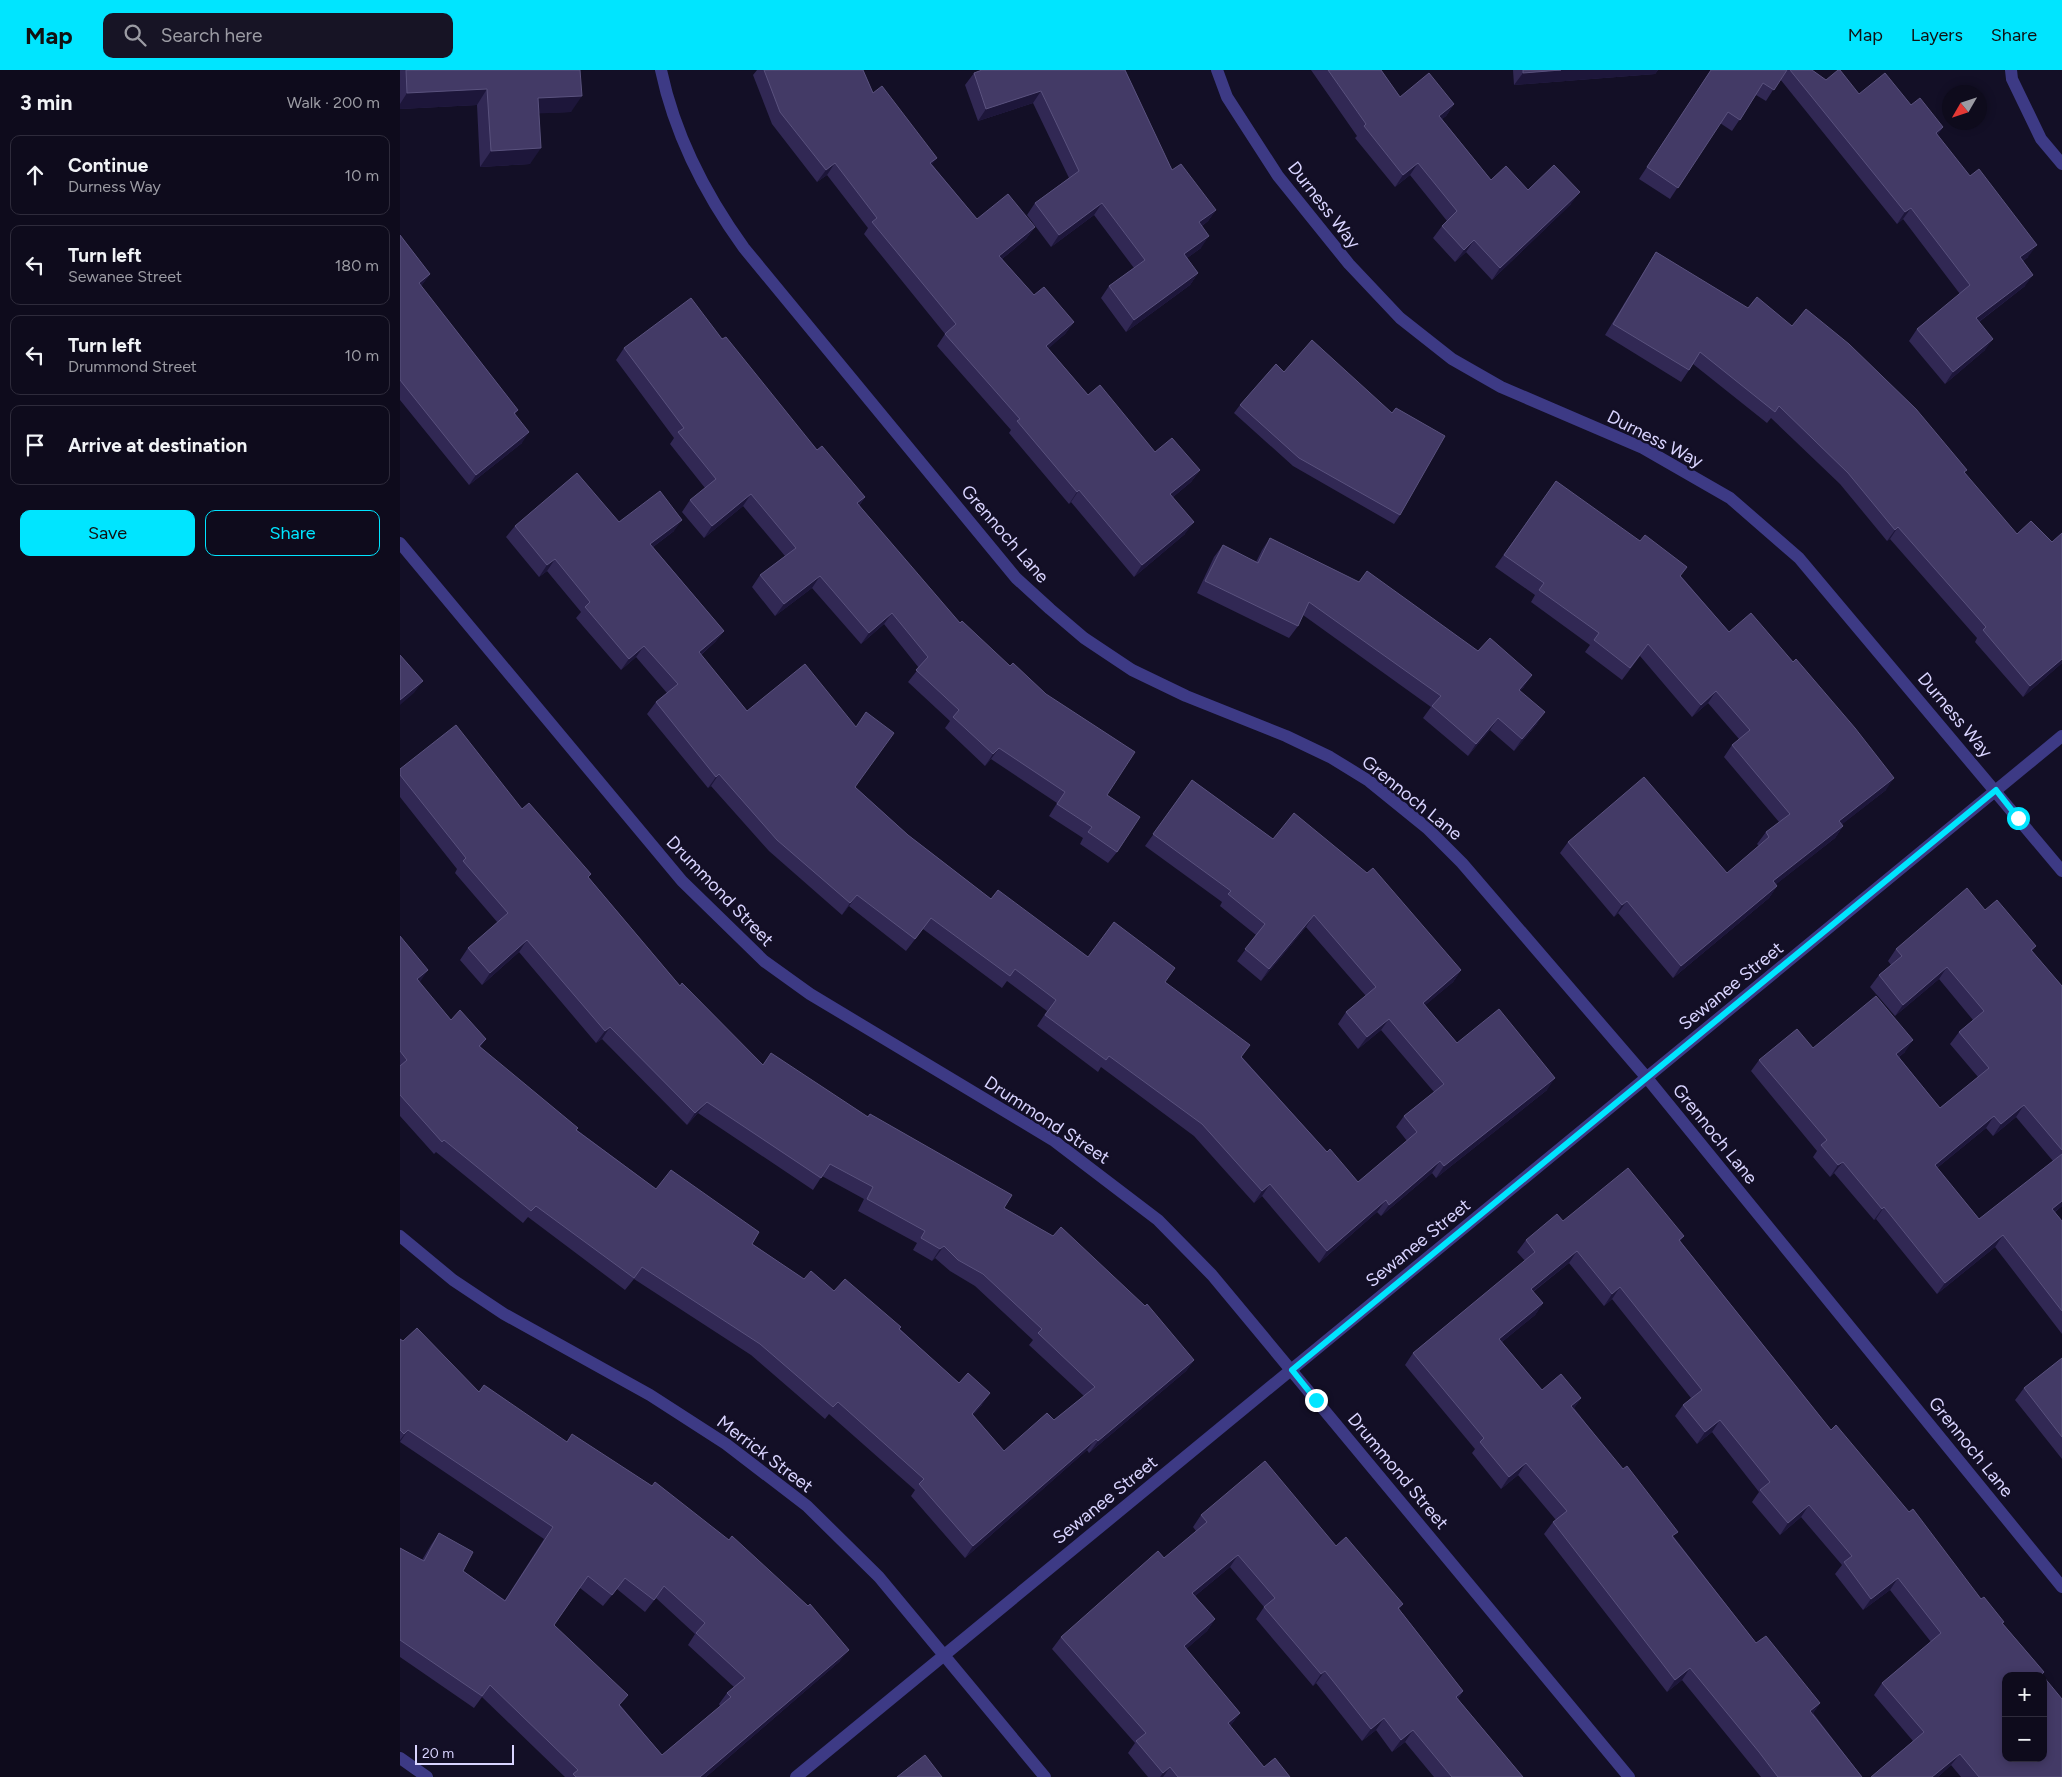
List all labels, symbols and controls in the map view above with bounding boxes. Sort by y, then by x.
search box [103,13,453,58]
text: Map [25,21,73,50]
icon: search [121,21,149,49]
text: Search here [161,24,262,47]
text: Map [1848,24,1883,46]
text: Layers [1911,24,1963,46]
text: Share [1991,24,2037,46]
north arrow [1942,85,1987,130]
text: 3 min [20,90,72,115]
text: Walk · 200 m [287,93,380,112]
text: Continue [68,154,148,177]
street label: Durness Way [1283,157,1365,253]
icon: ahead [21,161,49,189]
text: 10 m [345,166,379,185]
text: Durness Way [68,177,161,196]
text: Turn left [68,244,142,267]
icon: left [21,251,49,279]
text: 180 m [335,256,379,275]
text: Sewanee Street [68,267,182,286]
text: Turn left [68,334,142,357]
icon: left [21,341,49,369]
text: 10 m [345,346,379,365]
text: Drummond Street [68,357,197,376]
street label: Durness Way [1603,405,1707,473]
icon: arrive [21,431,49,459]
text: Arrive at destination [68,434,247,457]
street label: Grennoch Lane [956,480,1054,588]
button: Save [20,510,195,556]
button: Share [205,510,380,556]
street label: Durness Way [1913,668,1997,763]
street label: Grennoch Lane [1357,751,1467,845]
route start [2007,807,2030,830]
street label: Drummond Street [662,831,778,951]
street label: Sewanee Street [1674,937,1788,1035]
street label: Drummond Street [980,1071,1114,1169]
street label: Grennoch Lane [1668,1079,1762,1189]
street label: Sewanee Street [1361,1194,1475,1292]
route end [1305,1389,1328,1412]
street label: Grennoch Lane [1924,1392,2018,1502]
street label: Drummond Street [1343,1408,1453,1534]
street label: Merrick Street [713,1411,818,1497]
street label: Sewanee Street [1048,1451,1162,1549]
map controls [2002,1672,2047,1762]
button: + [2002,1672,2047,1717]
button: − [2002,1717,2047,1762]
scale bar [415,1742,514,1765]
text: 20 m [422,1745,454,1762]

